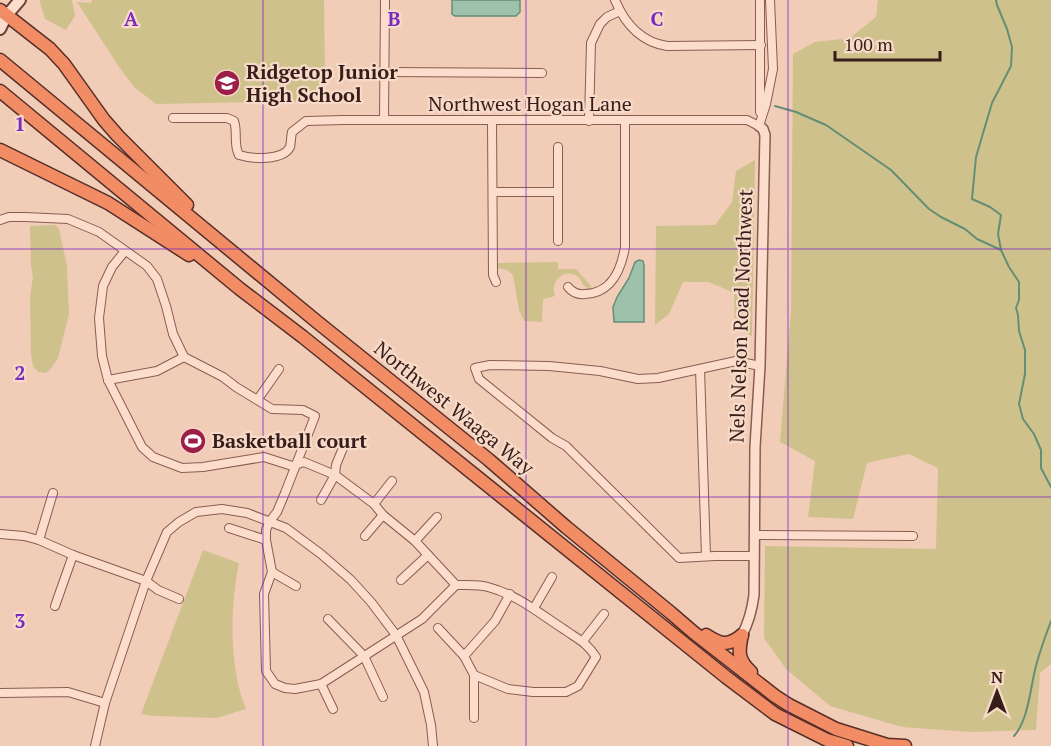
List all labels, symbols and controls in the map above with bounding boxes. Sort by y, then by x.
text: A [124,5,139,32]
text: B [388,5,401,32]
text: C [650,5,664,32]
scale bar [835,24,940,62]
text: 100 m [844,32,893,56]
place label: Ridgetop Junior High School [246,58,398,108]
school or university icon: Ridgetop Junior High School [212,68,242,98]
street label: Northwest Hogan Lane [428,90,632,117]
text: 1 [14,110,26,137]
street label: Nels Nelson Road Northwest [723,188,758,443]
street label: Northwest Waaga Way [369,335,541,481]
text: 2 [14,359,26,386]
sports icon: Basketball court [178,426,208,456]
place label: Basketball court [212,427,367,454]
text: 3 [14,607,26,634]
north arrow [967,662,1027,722]
text: N [991,666,1003,688]

